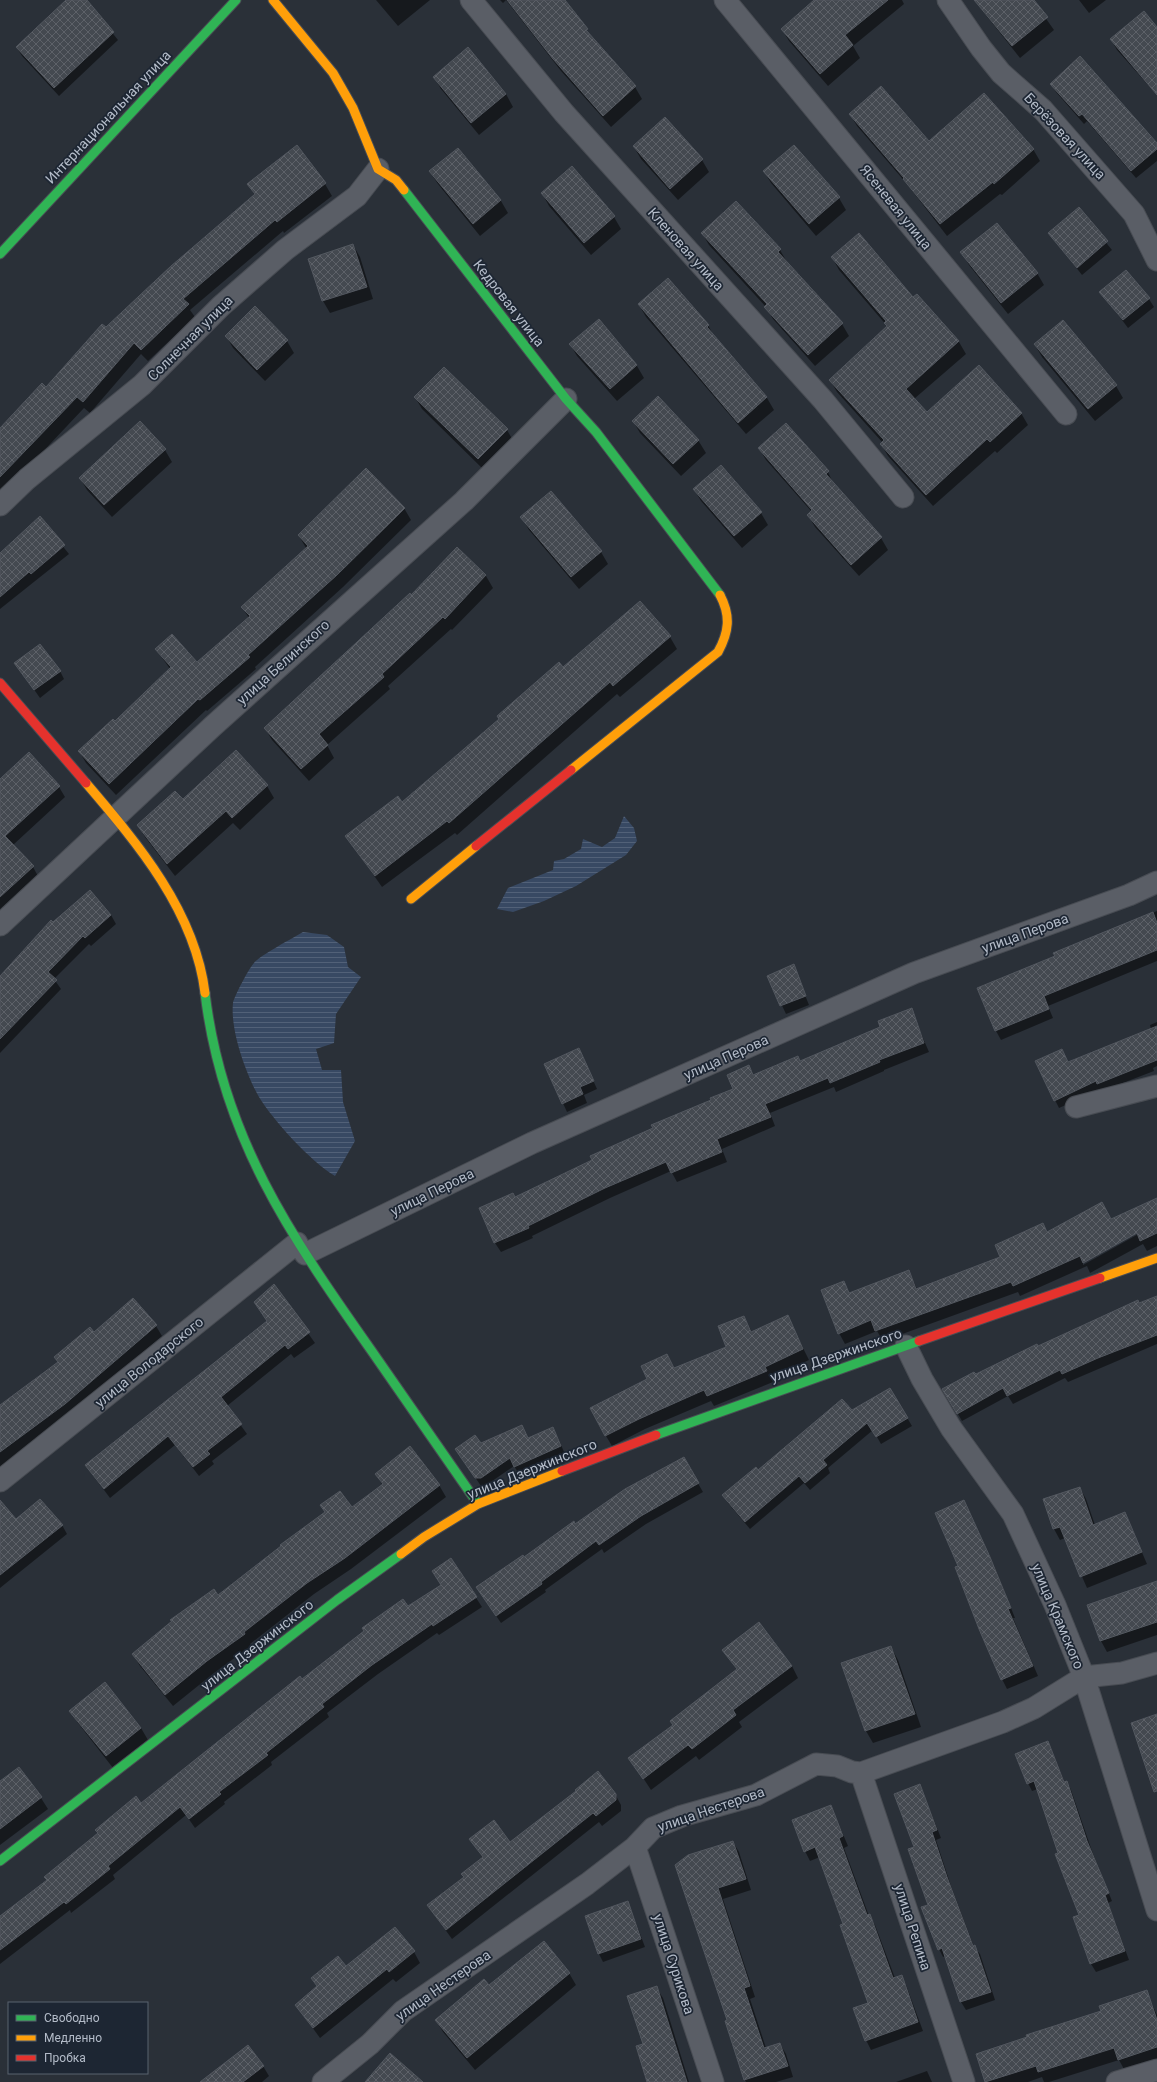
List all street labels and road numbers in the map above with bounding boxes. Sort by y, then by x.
street label: Интернациональная улица [42,47,174,187]
street label: Берёзовая улица [1021,90,1109,182]
street label: Ясеневая улица [857,161,935,253]
street label: Кленовая улица [645,204,727,294]
street label: Кедровая улица [470,256,548,350]
street label: Солнечная улица [144,292,236,384]
street label: улица Белинского [233,616,333,708]
street label: улица Перова [980,910,1070,956]
street label: улица Перова [681,1031,771,1083]
street label: улица Перова [388,1165,476,1219]
street label: улица Володарского [92,1313,206,1411]
street label: улица Дзержинского [768,1325,904,1385]
street label: улица Дзержинского [465,1436,599,1502]
street label: улица Крамского [1029,1561,1087,1671]
street label: улица Дзержинского [198,1596,316,1694]
street label: улица Нестерова [656,1783,766,1835]
street label: улица Репина [891,1882,935,1972]
street label: улица Сурикова [650,1912,698,2016]
street label: улица Нестерова [393,1946,493,2024]

